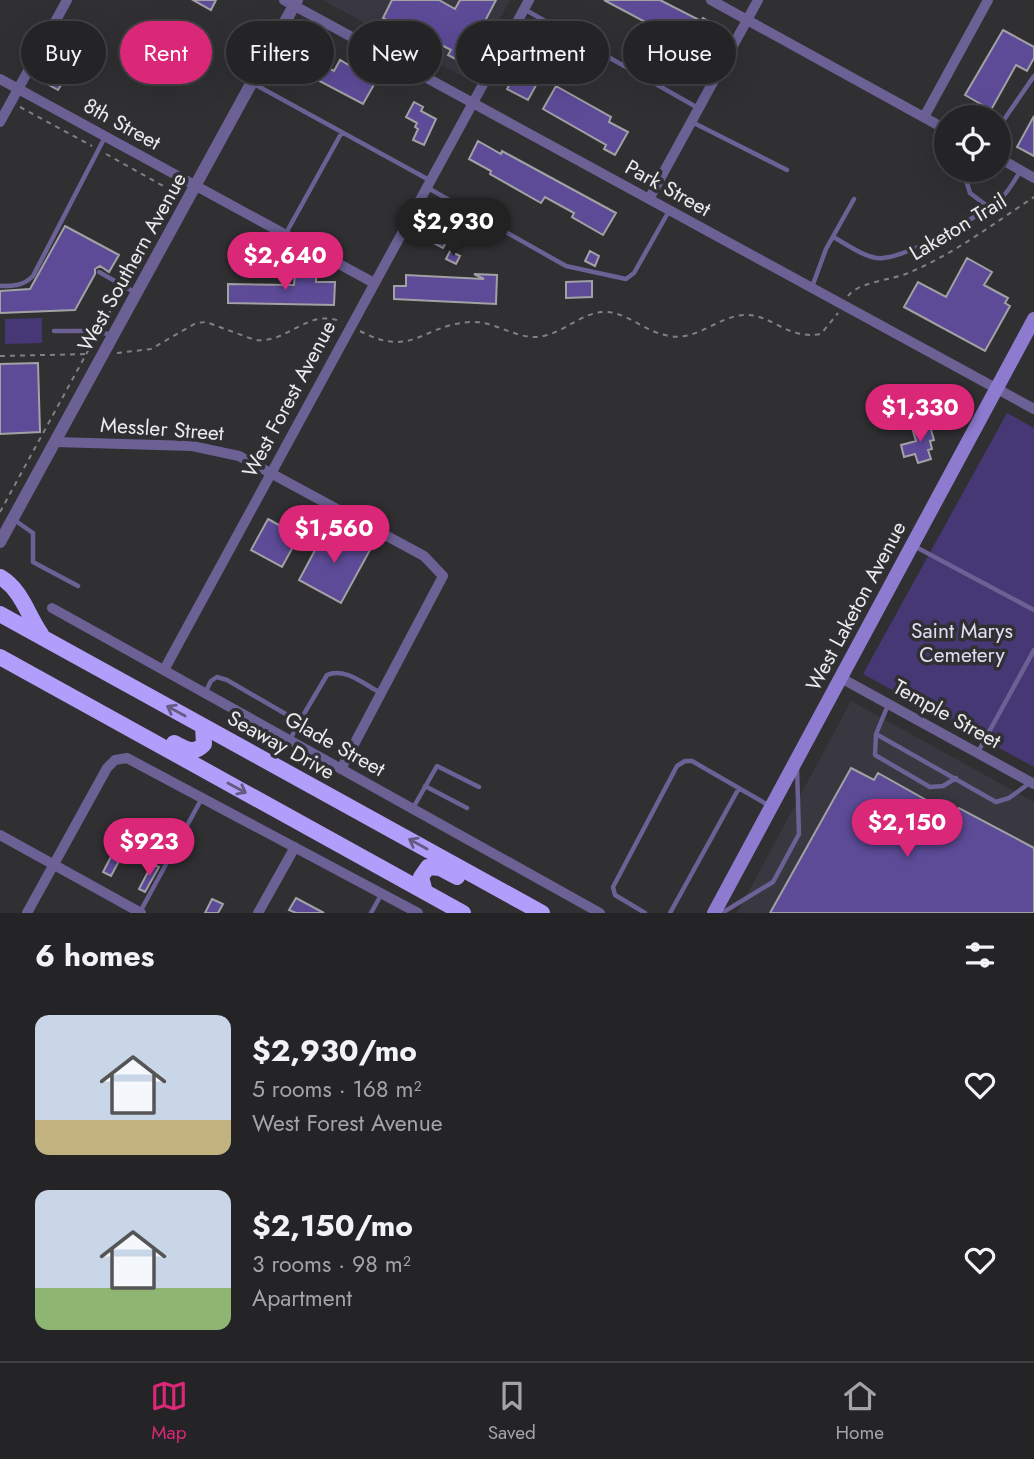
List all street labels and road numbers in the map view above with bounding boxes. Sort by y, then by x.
street label: 8th Street [78,91,166,157]
street label: Park Street [620,152,716,224]
street label: West Southern Avenue [70,167,194,357]
street label: Laketon Trail [904,186,1012,268]
street label: West Forest Avenue [235,315,343,483]
street label: Messler Street [99,410,225,448]
street label: West Laketon Avenue [799,516,914,696]
street label: Temple Street [888,672,1006,756]
street label: Seaway Drive [222,703,340,787]
street label: Glade Street [279,704,391,784]

